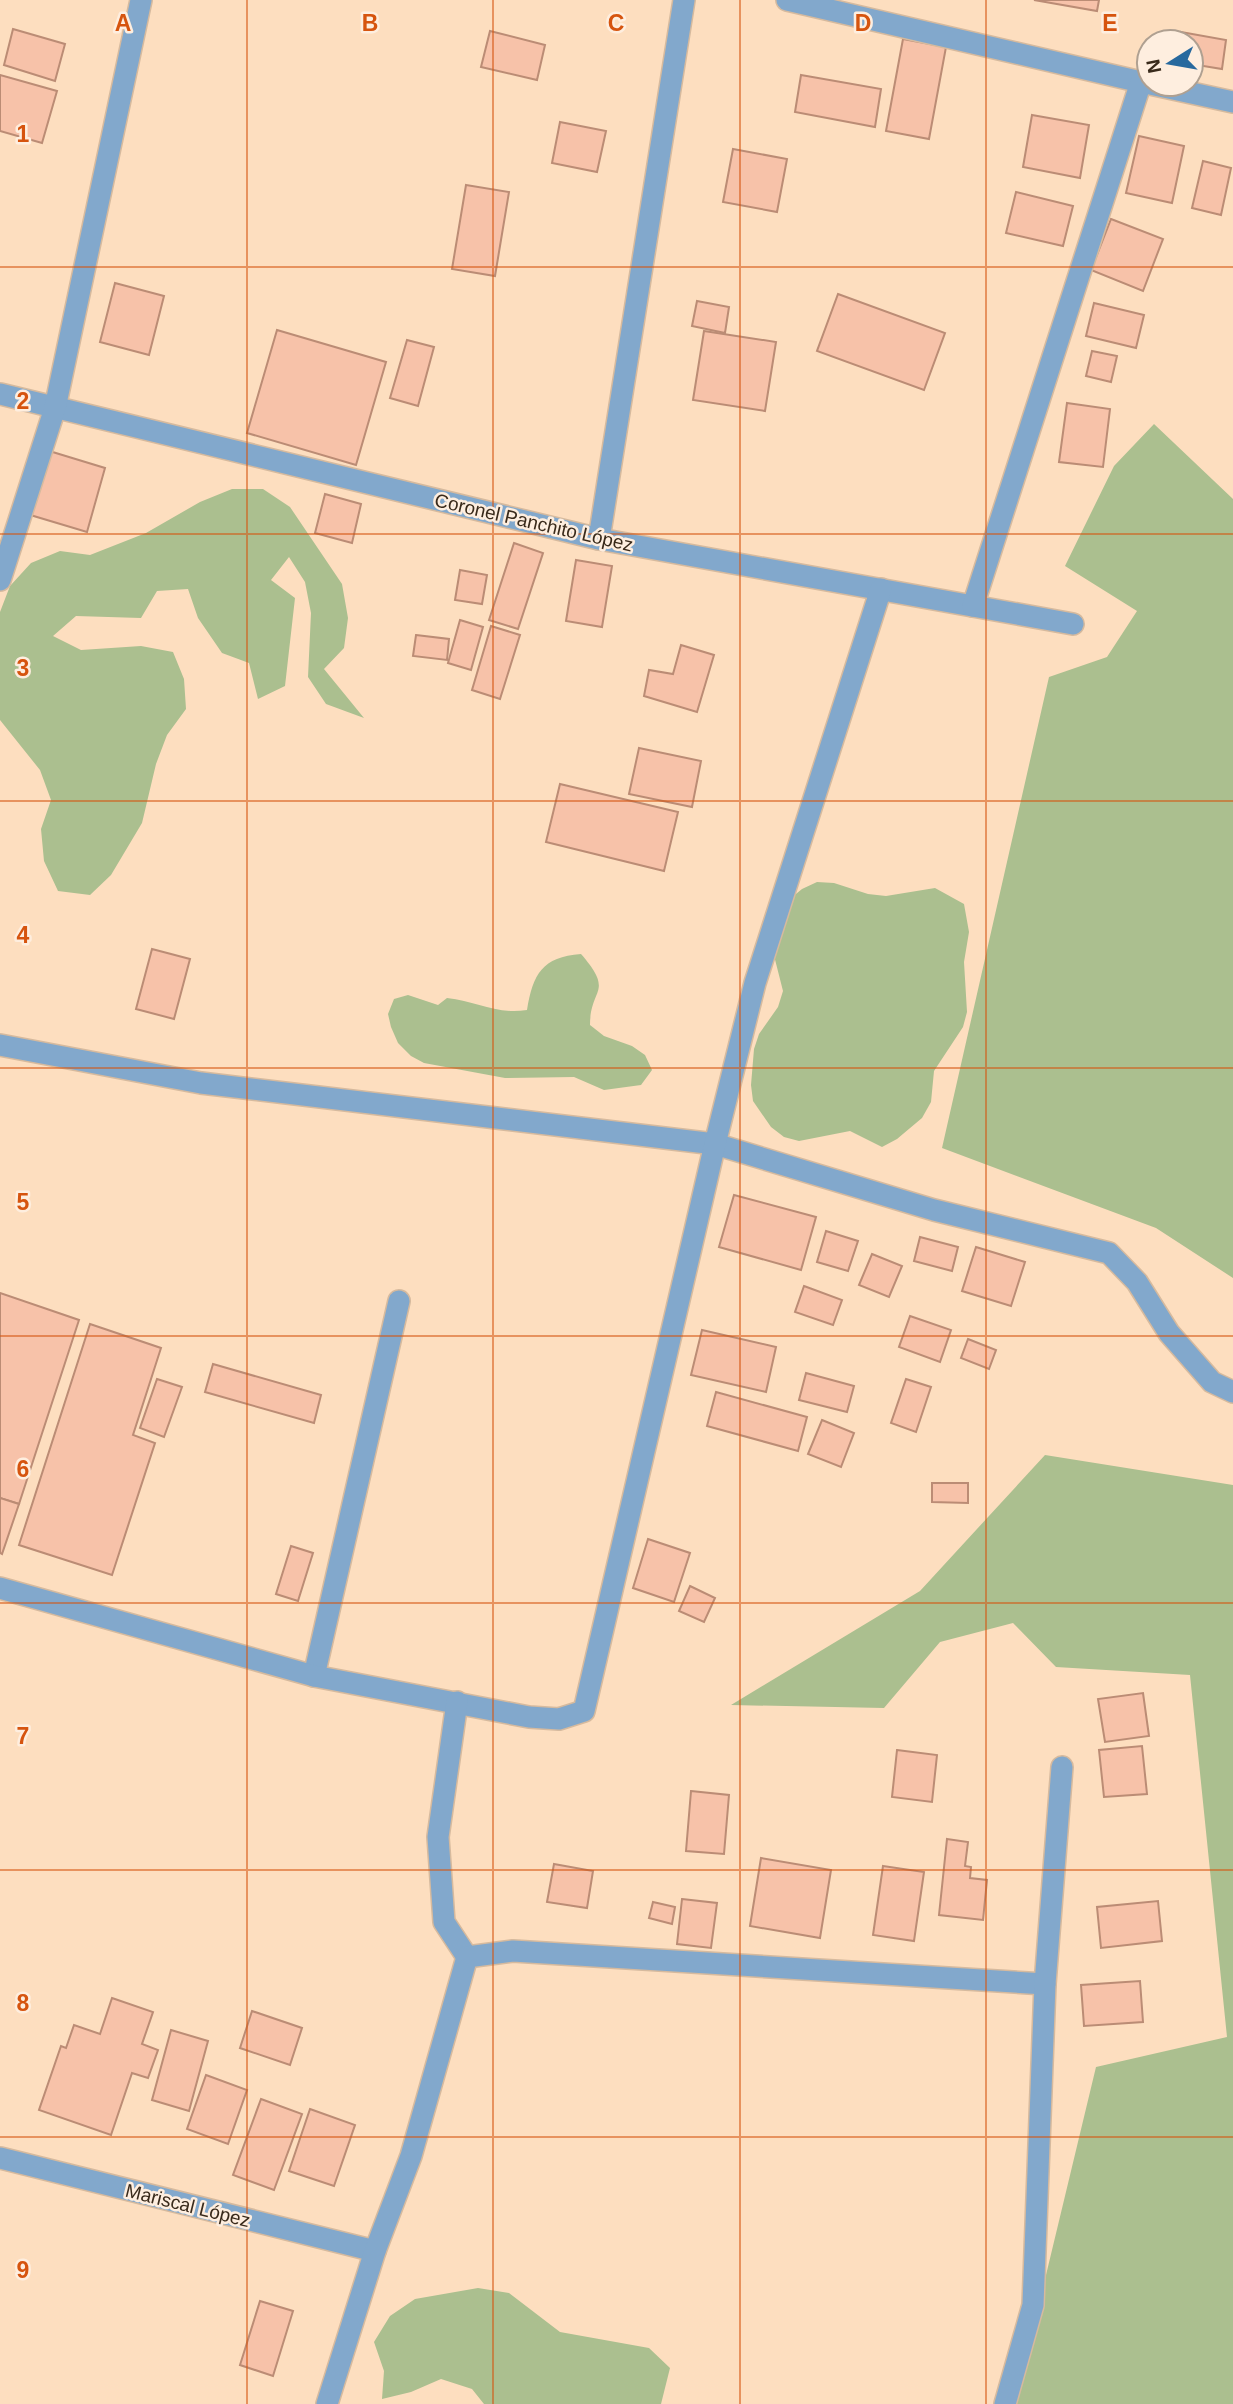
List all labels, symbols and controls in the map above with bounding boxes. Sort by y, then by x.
text: A [115,10,131,36]
text: B [362,10,378,36]
text: C [608,10,624,36]
text: D [855,10,871,36]
text: E [1102,10,1118,36]
north arrow [1135,28,1205,98]
text: N [1142,57,1165,75]
text: 1 [17,121,30,147]
text: 2 [17,388,29,414]
street label: Coronel Panchito López [433,489,635,556]
text: 3 [17,655,29,681]
text: 4 [17,922,30,948]
text: 5 [17,1189,30,1215]
text: 6 [17,1456,29,1482]
text: 7 [17,1723,29,1749]
text: 8 [17,1990,30,2016]
street label: Mariscal López [123,2180,252,2231]
text: 9 [17,2257,29,2283]

